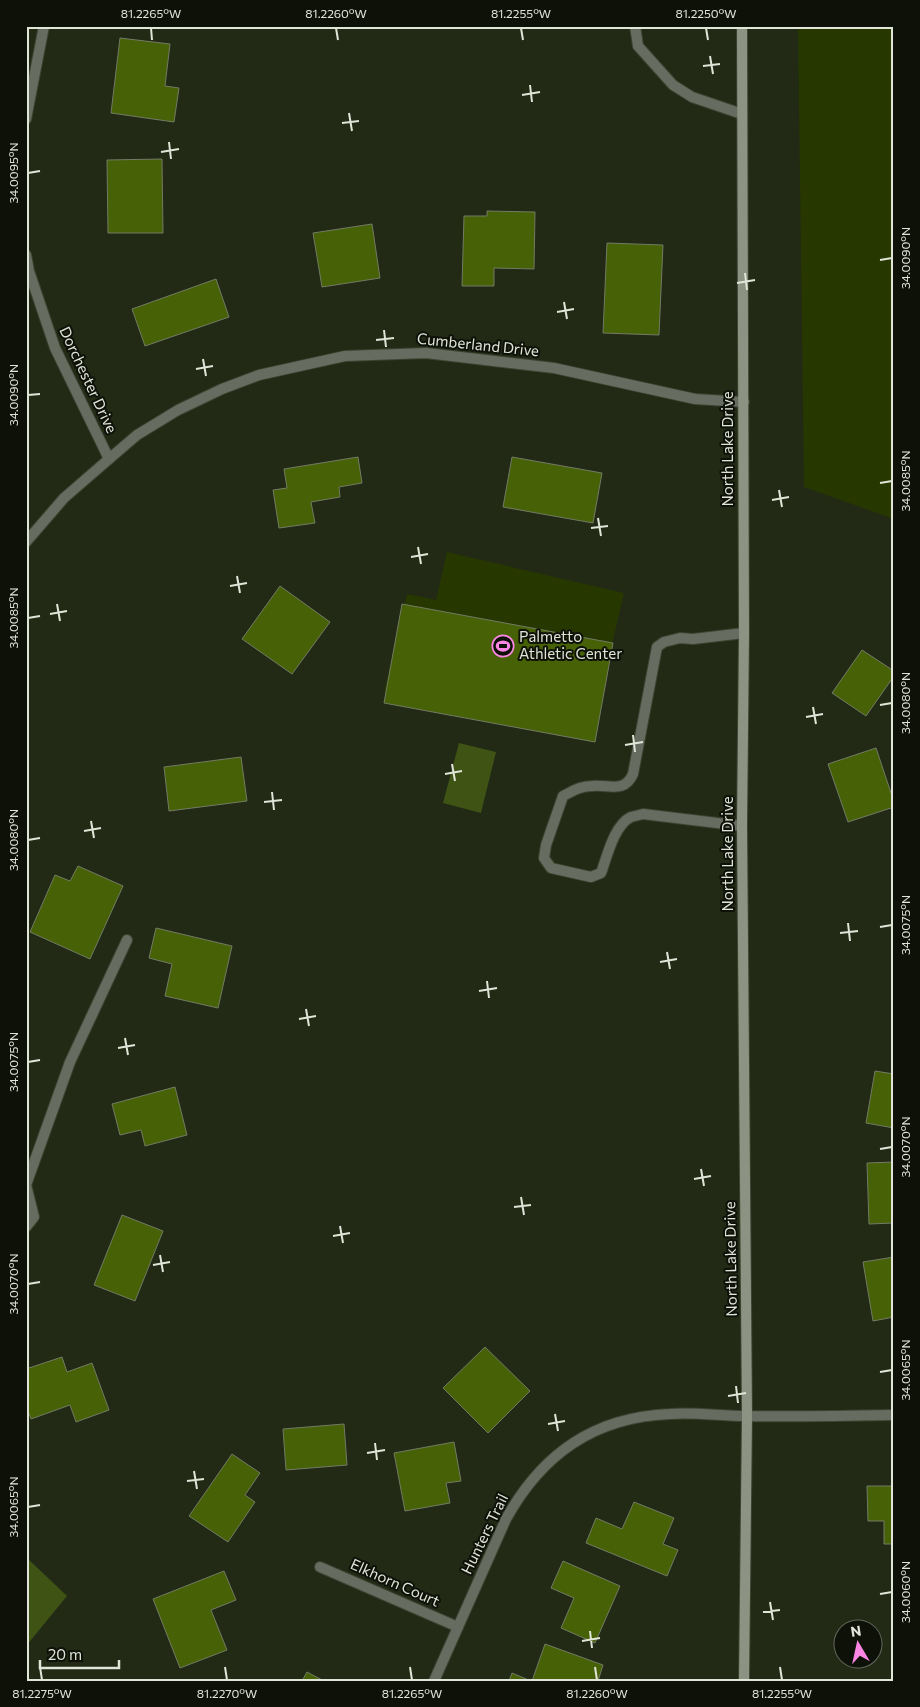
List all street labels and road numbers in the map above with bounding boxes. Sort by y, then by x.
street label: Dorchester Drive [56,323,122,436]
street label: Cumberland Drive [416,329,540,359]
street label: North Lake Drive [718,391,736,507]
street label: North Lake Drive [718,796,736,912]
street label: North Lake Drive [720,1201,740,1317]
street label: Hunters Trail [457,1490,511,1577]
street label: Elkhorn Court [348,1554,443,1610]

